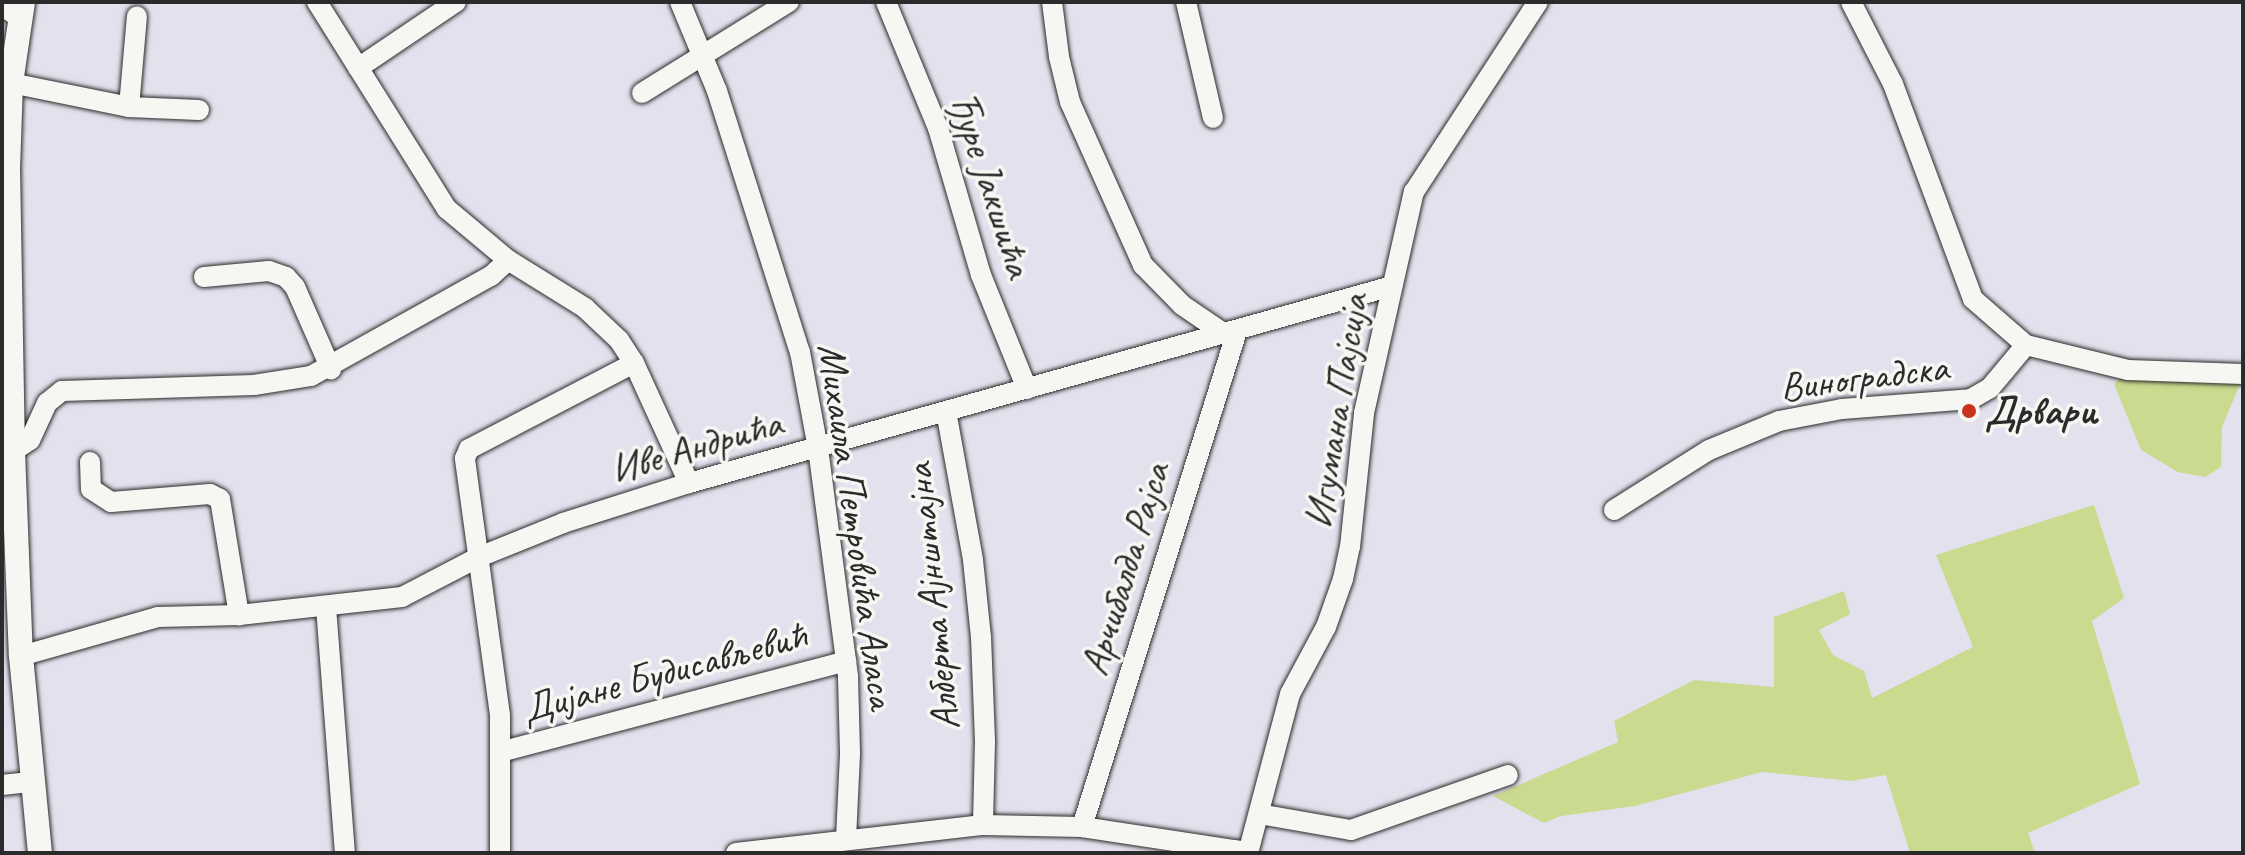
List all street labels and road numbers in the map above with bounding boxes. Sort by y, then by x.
street label: Ђуре Јакшића [938,85,1044,283]
street label: Игумана Пајсија [1294,290,1378,532]
street label: Михаила Петровића Аласа [808,341,906,711]
street label: Виноградска [1777,343,1951,411]
street label: Иве Андрића [606,399,786,493]
street label: Арчибалда Рајса [1070,457,1180,681]
street label: Алберта Ајнштајна [894,461,970,733]
street label: Дијане Будисављевић [515,611,813,733]

